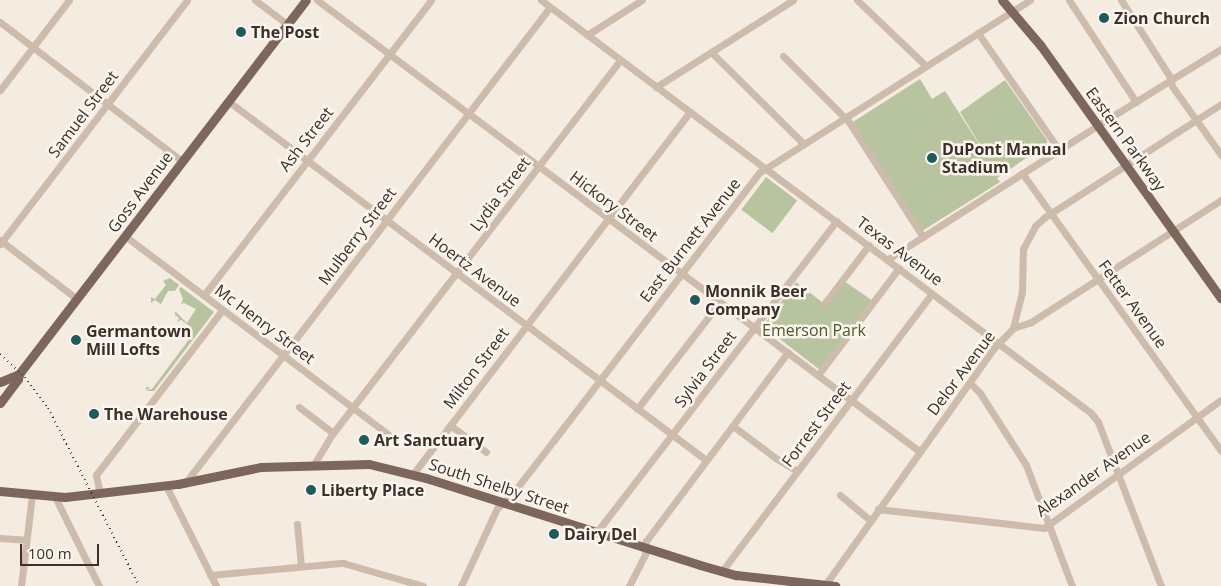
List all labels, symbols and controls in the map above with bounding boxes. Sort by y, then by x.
place label: Zion Church [1114,8,1210,28]
marker: Zion Church [1098,12,1110,24]
place label: The Post [251,22,319,42]
marker: The Post [235,26,247,38]
street label: Samuel Street [44,67,122,161]
street label: Eastern Parkway [1082,83,1170,195]
street label: Ash Street [275,103,337,175]
place label: DuPont Manual Stadium [942,139,1066,177]
street label: Goss Avenue [103,148,177,236]
marker: DuPont Manual Stadium [926,152,938,164]
street label: Lydia Street [466,153,534,235]
street label: Hickory Street [566,167,662,245]
street label: East Burnett Avenue [636,174,744,306]
street label: Mulberry Street [314,184,400,288]
street label: Texas Avenue [853,212,947,290]
street label: Hoertz Avenue [425,229,525,311]
street label: Fetter Avenue [1095,256,1171,352]
street label: Mc Henry Street [211,280,319,368]
place label: Monnik Beer Company [705,281,807,319]
marker: Monnik Beer Company [689,294,701,306]
park label: Emerson Park [762,320,866,340]
place label: Germantown Mill Lofts [86,321,191,359]
street label: Milton Street [439,324,513,412]
street label: Sylvia Street [670,327,740,411]
street label: Delor Avenue [923,327,999,419]
marker: Germantown Mill Lofts [70,334,82,346]
street label: Forrest Street [778,377,854,471]
place label: The Warehouse [104,404,228,424]
marker: The Warehouse [88,408,100,420]
street label: Alexander Avenue [1032,427,1154,521]
place label: Art Sanctuary [374,430,484,450]
marker: Art Sanctuary [358,434,370,446]
street label: South Shelby Street [427,454,571,518]
place label: Liberty Place [321,480,424,500]
marker: Liberty Place [305,484,317,496]
place label: Dairy Del [564,524,637,544]
marker: Dairy Del [548,528,560,540]
scale bar [22,534,101,566]
text: 100 m [28,543,72,563]

